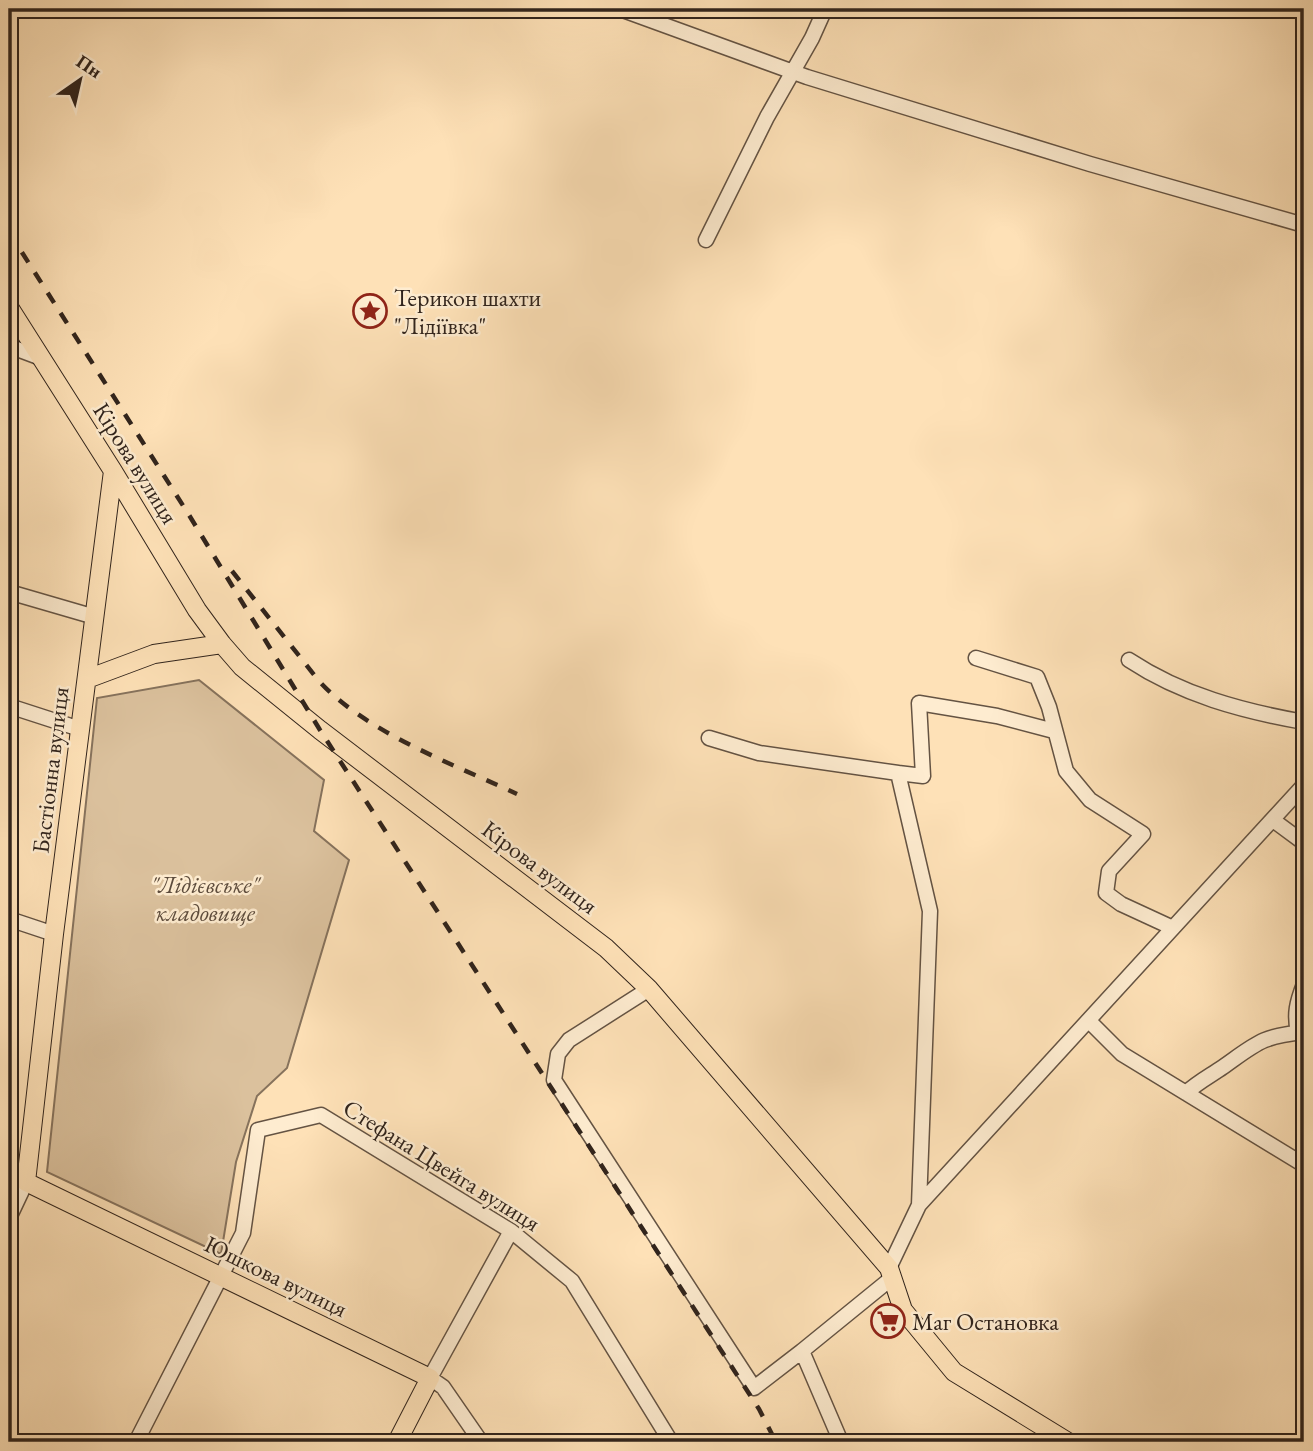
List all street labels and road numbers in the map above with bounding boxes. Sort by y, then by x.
street label: Кірова вулиця [86,396,186,530]
street label: Бастіонна вулиця [24,685,76,855]
street label: Кірова вулиця [476,813,605,921]
street label: Стефана Цвейга вулиця [338,1092,547,1238]
street label: Юшкова вулиця [199,1228,353,1324]

